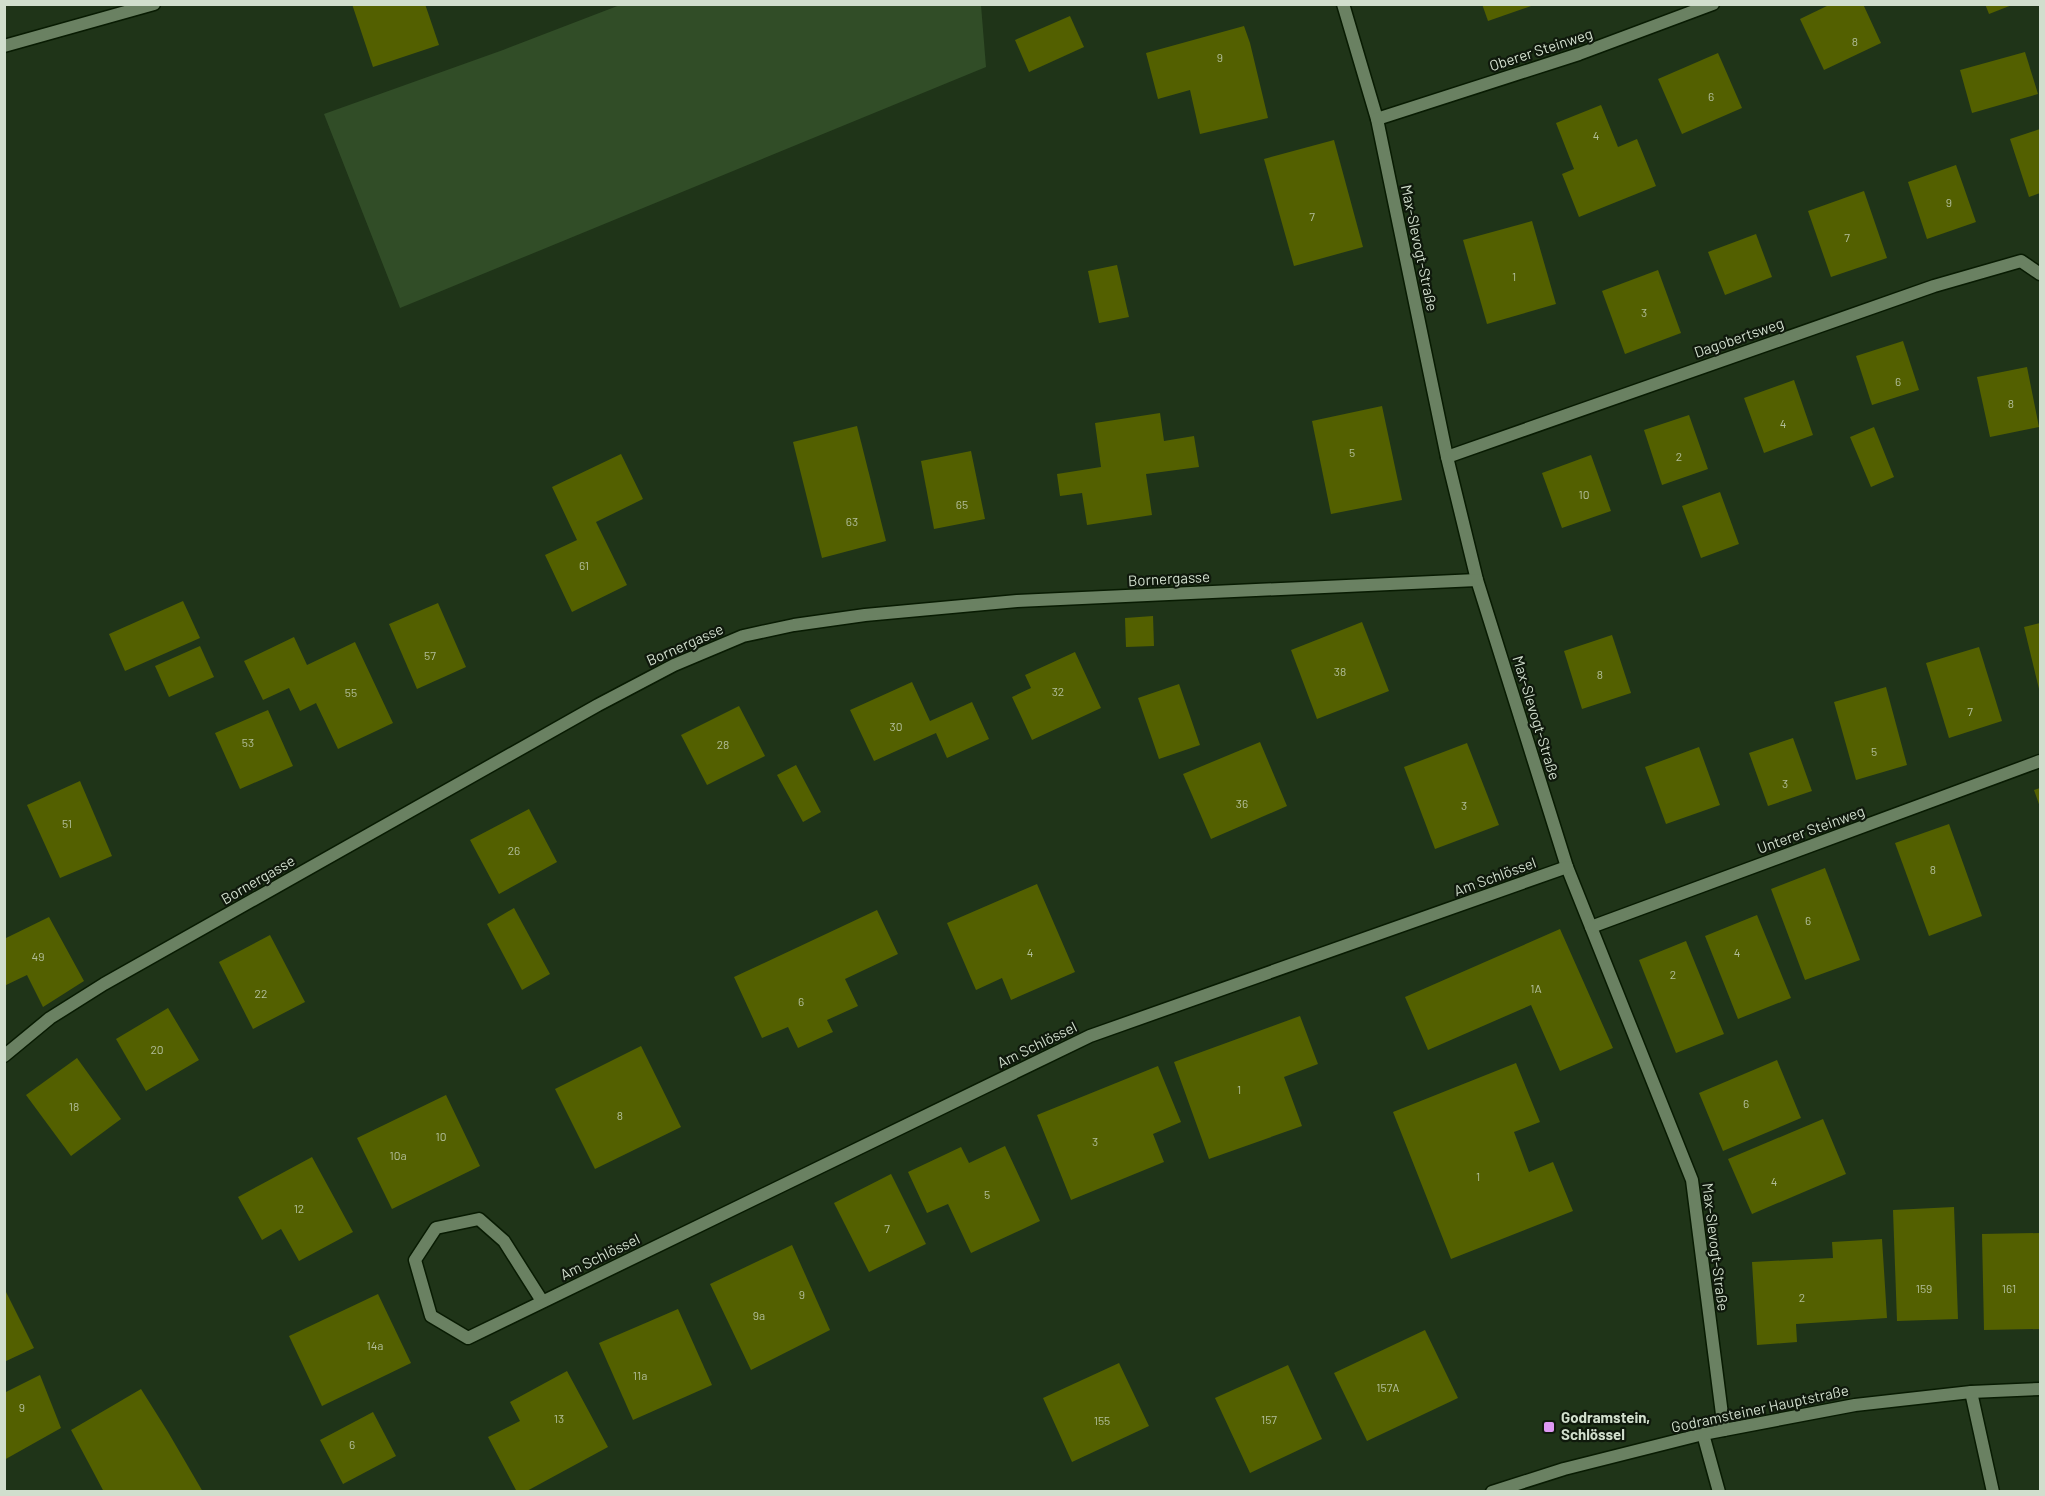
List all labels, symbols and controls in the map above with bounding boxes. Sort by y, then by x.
street label: Oberer Steinweg [1487,24,1595,74]
house number: 8 [1852,34,1858,48]
house number: 9 [1217,50,1223,64]
house number: 6 [1708,89,1714,103]
house number: 4 [1593,128,1599,142]
street label: Max-Slevogt-Straße [1398,183,1442,313]
house number: 9 [1946,195,1952,209]
house number: 7 [1309,209,1315,223]
house number: 7 [1844,230,1850,244]
house number: 1 [1512,269,1516,283]
house number: 3 [1641,305,1647,319]
street label: Dagobertsweg [1691,313,1786,361]
house number: 6 [1895,374,1901,388]
house number: 8 [2008,396,2014,410]
house number: 4 [1780,416,1786,430]
house number: 5 [1349,445,1355,459]
house number: 2 [1676,449,1682,463]
house number: 10 [1579,487,1589,501]
house number: 65 [956,497,968,511]
house number: 63 [846,514,858,528]
house number: 61 [579,558,589,572]
street label: Bornergasse [1127,567,1210,589]
street label: Bornergasse [643,619,726,669]
house number: 57 [424,648,436,662]
street label: Max-Slevogt-Straße [1509,653,1564,782]
house number: 38 [1334,664,1346,678]
house number: 8 [1597,667,1603,681]
house number: 32 [1052,684,1064,698]
house number: 55 [345,685,357,699]
house number: 7 [1967,704,1973,718]
house number: 30 [890,719,902,733]
house number: 53 [242,735,254,749]
house number: 28 [717,737,729,751]
house number: 5 [1871,744,1877,758]
house number: 3 [1782,776,1788,790]
house number: 36 [1236,796,1248,810]
house number: 3 [1461,798,1467,812]
street label: Unterer Steinweg [1754,801,1867,857]
house number: 51 [62,816,72,830]
house number: 26 [508,843,520,857]
street label: Bornergasse [217,851,298,907]
street label: Am Schlössel [1451,853,1538,899]
house number: 8 [1930,862,1936,876]
house number: 6 [1805,913,1811,927]
house number: 4 [1027,945,1033,959]
house number: 4 [1734,945,1740,959]
house number: 49 [32,949,44,963]
house number: 2 [1670,967,1676,981]
house number: 1A [1530,981,1542,995]
house number: 22 [255,986,267,1000]
house number: 6 [798,994,804,1008]
street label: Am Schlössel [994,1017,1079,1071]
house number: 20 [150,1042,164,1056]
house number: 1 [1237,1082,1241,1096]
house number: 6 [1743,1096,1749,1110]
house number: 18 [69,1099,79,1113]
house number: 8 [617,1108,623,1122]
house number: 10 [436,1129,446,1143]
house number: 3 [1092,1134,1098,1148]
house number: 10a [389,1148,407,1162]
house number: 1 [1476,1169,1480,1183]
house number: 4 [1771,1174,1777,1188]
street label: Max-Slevogt-Straße [1699,1182,1733,1312]
house number: 5 [984,1187,990,1201]
house number: 12 [294,1201,304,1215]
house number: 7 [884,1221,890,1235]
street label: Am Schlössel [557,1229,642,1283]
house number: 159 [1916,1281,1932,1295]
house number: 161 [2002,1281,2016,1295]
house number: 9 [799,1287,805,1301]
house number: 2 [1799,1290,1805,1304]
house number: 9a [753,1308,765,1322]
house number: 14a [367,1338,383,1352]
house number: 11a [633,1368,647,1382]
house number: 157A [1376,1380,1400,1394]
street label: Godramsteiner Hauptstraße [1669,1380,1850,1436]
house number: 9 [19,1400,25,1414]
place label: Godramstein, Schlössel [1561,1408,1650,1443]
house number: 13 [554,1411,564,1425]
house number: 157 [1261,1412,1277,1426]
house number: 155 [1094,1413,1110,1427]
marker: Godramstein, Schlössel [1542,1420,1556,1434]
house number: 6 [349,1437,355,1451]

